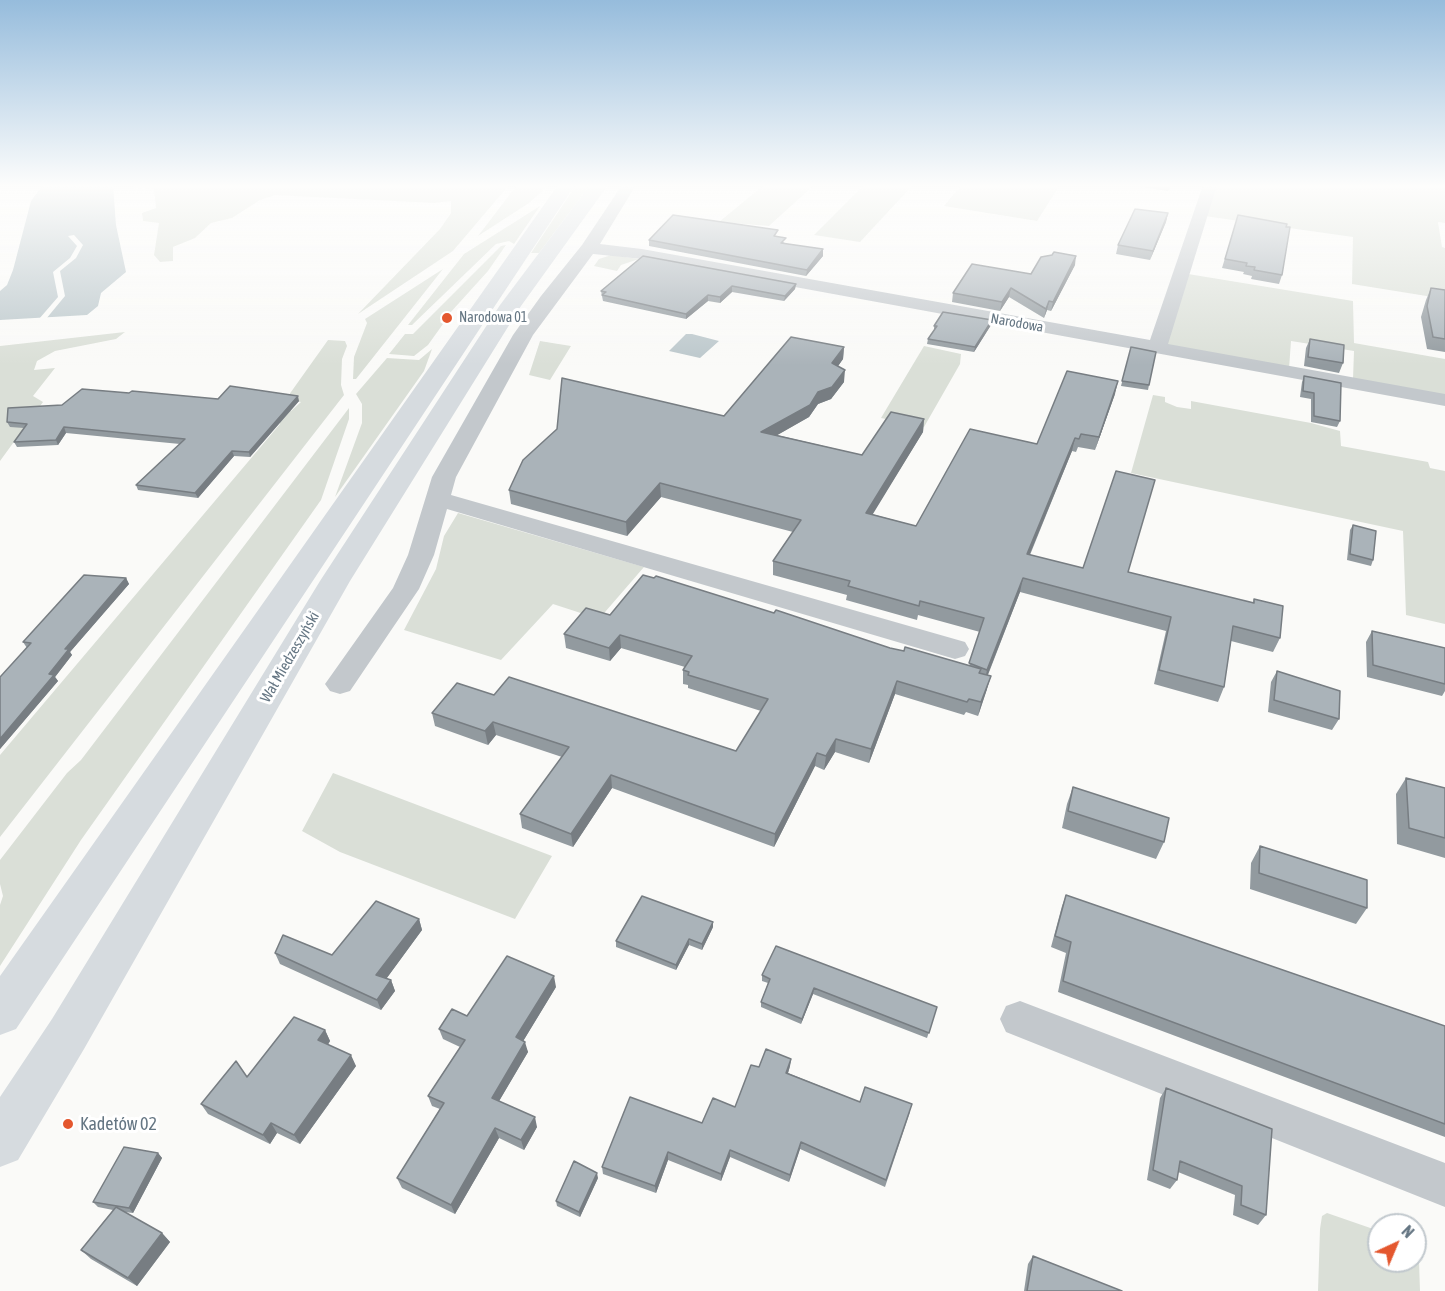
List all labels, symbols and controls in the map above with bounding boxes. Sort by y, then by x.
place label: Narodowa 01 [459,310,527,326]
street label: Narodowa [989,310,1045,336]
marker: Narodowa 01 [440,311,454,325]
street label: Wał Miedzeszyński [257,608,323,706]
place label: Kadetów 02 [80,1113,157,1135]
marker: Kadetów 02 [61,1117,75,1131]
north arrow [1367,1213,1427,1273]
text: N [1398,1222,1418,1241]

